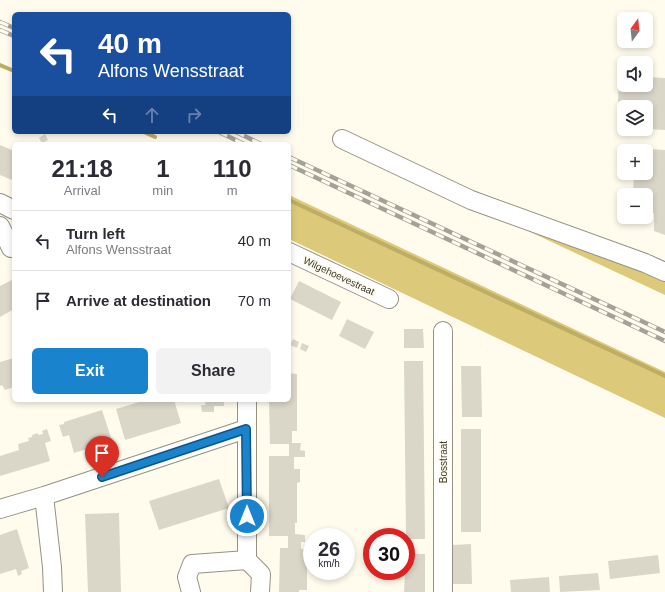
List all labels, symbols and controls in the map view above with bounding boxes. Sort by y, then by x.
north arrow [617,12,653,48]
map controls [617,12,653,224]
icon: left [32,28,84,80]
text: 40 m [98,28,162,59]
button: sound [617,56,653,92]
text: Alfons Wensstraat [98,61,244,81]
button: layers [617,100,653,136]
icon: left [99,104,121,126]
icon: ahead [141,104,163,126]
icon: right [183,104,205,126]
button: + [617,144,653,180]
text: 21:18 [51,155,113,182]
text: 1 [156,155,170,182]
text: 110 [213,155,252,182]
text: Arrival [64,183,101,198]
text: min [152,183,173,198]
text: m [227,183,238,198]
button: − [617,188,653,224]
text: Turn left [66,225,125,242]
icon: left [32,230,54,252]
text: 40 m [238,232,271,249]
text: Alfons Wensstraat [66,242,171,257]
street label: Wilgehoevestraat [302,255,377,297]
icon: arrive [32,290,54,312]
text: Arrive at destination [66,292,211,309]
text: 70 m [238,292,271,309]
button: Exit [32,348,148,394]
button: Share [156,348,271,394]
pin [85,436,119,477]
street label: Bosstraat [438,441,449,483]
icon: arrive [91,442,113,464]
position arrow [226,495,268,537]
speed limit sign: 30 [363,528,415,580]
text: 26 [318,538,340,560]
text: km/h [318,558,340,569]

